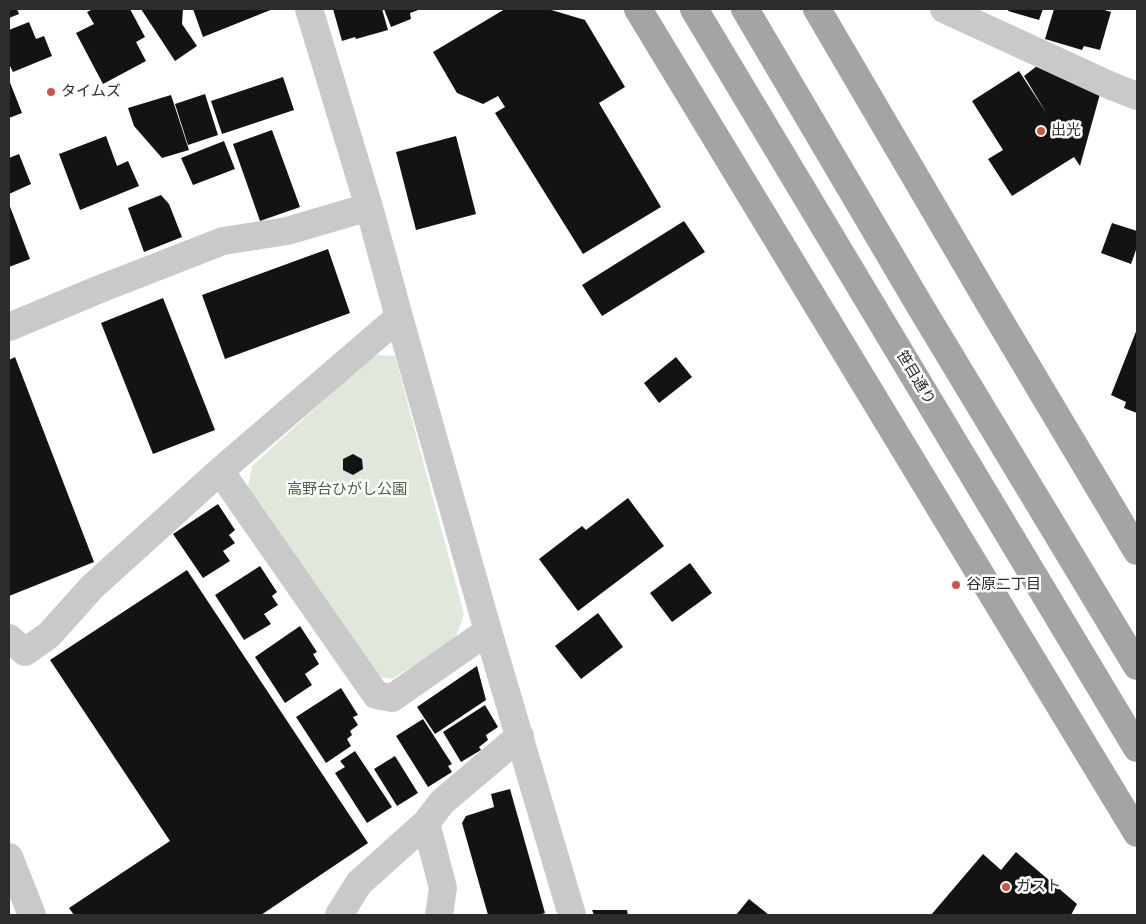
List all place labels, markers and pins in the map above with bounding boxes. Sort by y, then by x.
place label: タイムズ [61,83,121,101]
marker: タイムズ [45,86,57,98]
place label: 出光 [1051,122,1081,140]
marker: 出光 [1035,125,1047,137]
place label: 谷原二丁目 [966,576,1041,594]
marker: 谷原二丁目 [950,579,962,591]
place label: ガスト [1016,878,1061,896]
marker: ガスト [1000,881,1012,893]

